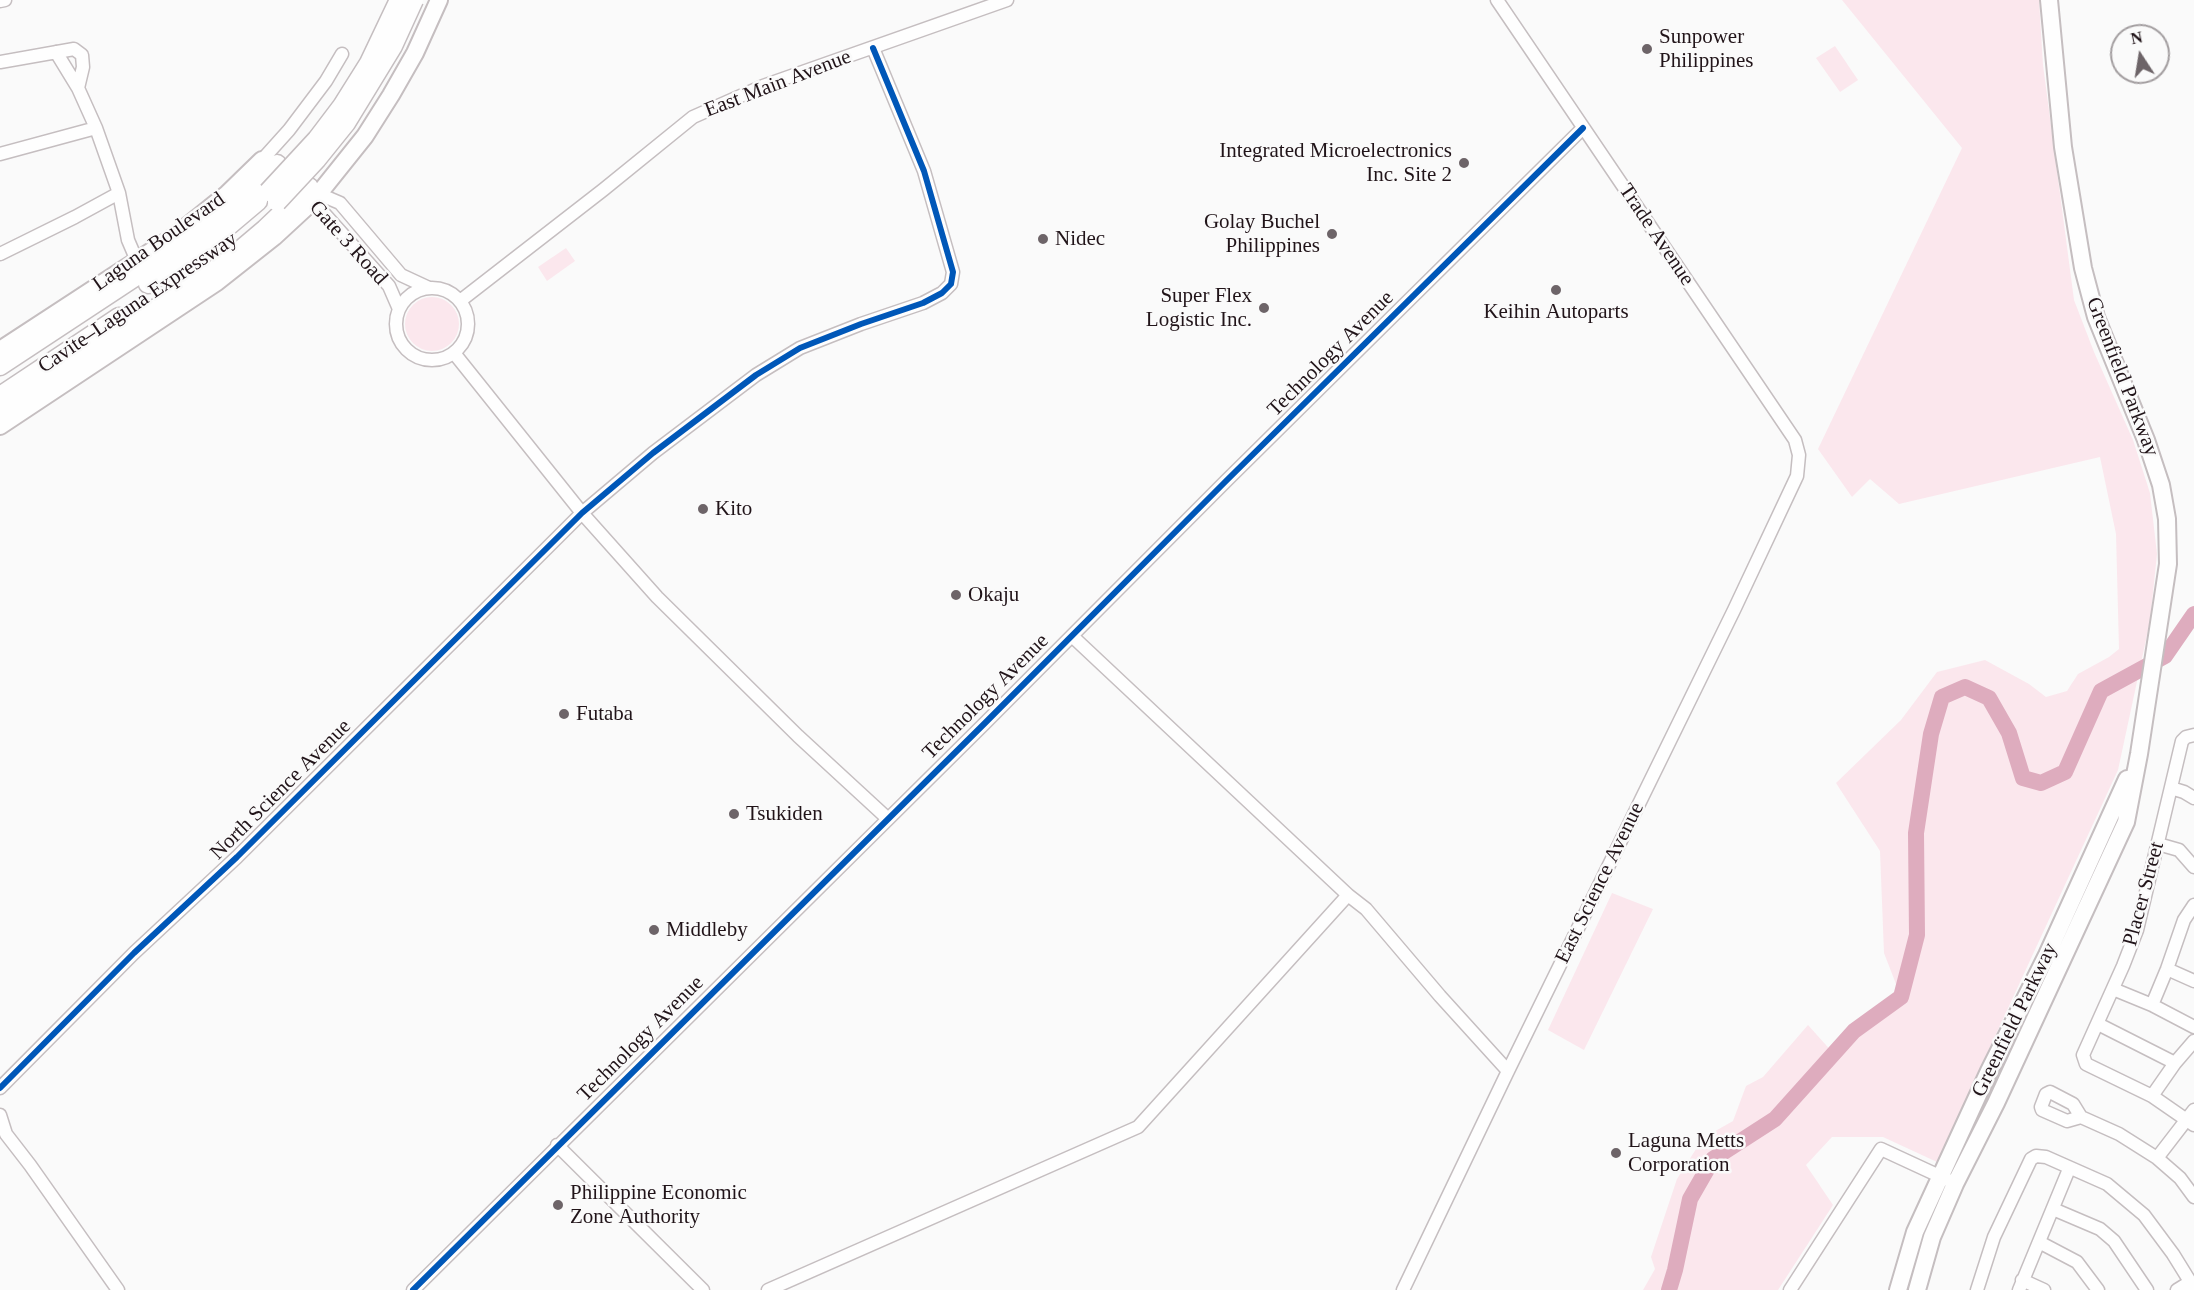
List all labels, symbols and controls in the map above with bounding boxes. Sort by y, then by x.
place label: Sunpower Philippines [1659,24,1754,74]
north arrow [2110,24,2170,84]
text: N [2129,28,2144,47]
marker: Sunpower Philippines [1640,42,1654,56]
street label: East Main Avenue [701,45,855,123]
place label: Integrated Microelectronics Inc. Site 2 [1219,138,1452,188]
marker: Integrated Microelectronics Inc. Site 2 [1457,156,1471,170]
street label: Trade Avenue [1613,179,1699,291]
street label: Laguna Boulevard [88,187,230,297]
street label: Gate 3 Road [304,196,392,290]
place label: Golay Buchel Philippines [1204,209,1320,259]
place label: Nidec [1055,226,1105,252]
street label: Cavite–Laguna Expressway [34,227,242,379]
marker: Golay Buchel Philippines [1325,227,1339,241]
marker: Nidec [1036,232,1050,246]
place label: Super Flex Logistic Inc. [1146,283,1252,333]
marker: Keihin Autoparts [1549,283,1563,297]
street label: Technology Avenue [1263,286,1399,422]
street label: Greenfield Parkway [2080,294,2164,460]
place label: Keihin Autoparts [1483,299,1629,325]
marker: Super Flex Logistic Inc. [1257,301,1271,315]
place label: Kito [715,496,752,522]
marker: Kito [696,502,710,516]
place label: Okaju [968,582,1019,608]
marker: Okaju [949,588,963,602]
street label: Technology Avenue [918,629,1054,765]
place label: Futaba [576,701,633,727]
marker: Futaba [557,707,571,721]
street label: North Science Avenue [205,714,357,866]
street label: East Science Avenue [1550,799,1650,967]
place label: Tsukiden [746,801,823,827]
marker: Tsukiden [727,807,741,821]
street label: Placer Street [2118,839,2170,949]
place label: Middleby [666,917,748,943]
marker: Middleby [647,923,661,937]
street label: Greenfield Parkway [1967,939,2063,1101]
street label: Technology Avenue [573,971,709,1107]
place label: Laguna Metts Corporation [1628,1128,1744,1178]
marker: Laguna Metts Corporation [1609,1146,1623,1160]
place label: Philippine Economic Zone Authority [570,1180,747,1230]
marker: Philippine Economic Zone Authority [551,1198,565,1212]

